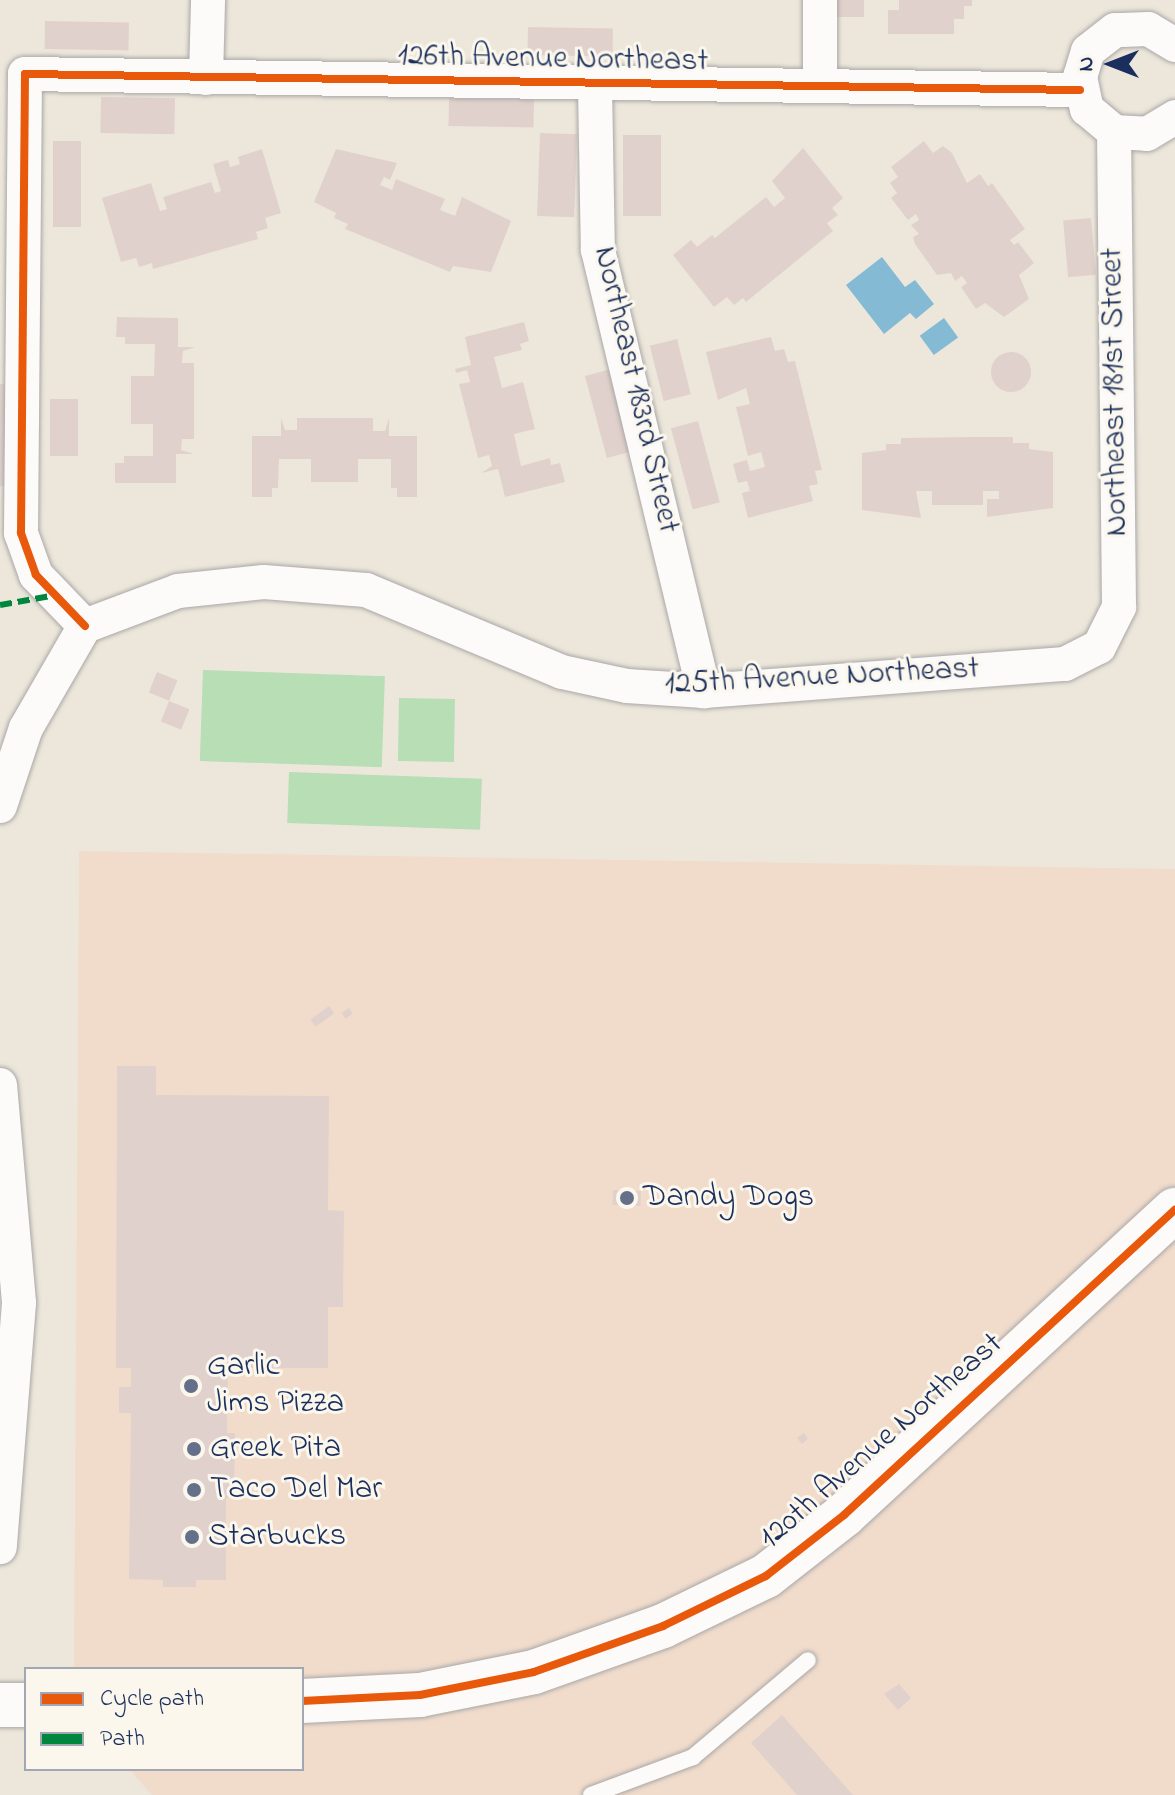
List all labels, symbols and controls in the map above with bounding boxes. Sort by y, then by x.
north arrow [1071,24,1151,104]
street label: 126th Avenue Northeast [397,38,709,82]
text: N [1071,57,1103,71]
street label: Northeast 183rd Street [583,243,687,537]
street label: Northeast 181st Street [1094,247,1138,537]
street label: 125th Avenue Northeast [664,651,980,705]
place label: Dandy Dogs [643,1179,814,1217]
marker: Dandy Dogs [618,1189,636,1207]
street label: 120th Avenue Northeast [752,1326,1012,1558]
place label: Garlic Jims Pizza [207,1349,344,1424]
marker: Garlic Jims Pizza [182,1377,200,1395]
place label: Greek Pita [210,1430,341,1468]
marker: Greek Pita [185,1440,203,1458]
place label: Taco Del Mar [210,1471,382,1509]
marker: Taco Del Mar [185,1481,203,1499]
place label: Starbucks [208,1518,346,1556]
marker: Starbucks [183,1528,201,1546]
legend [24,1667,304,1771]
text: Cycle path [100,1682,204,1717]
text: Path [100,1722,145,1757]

